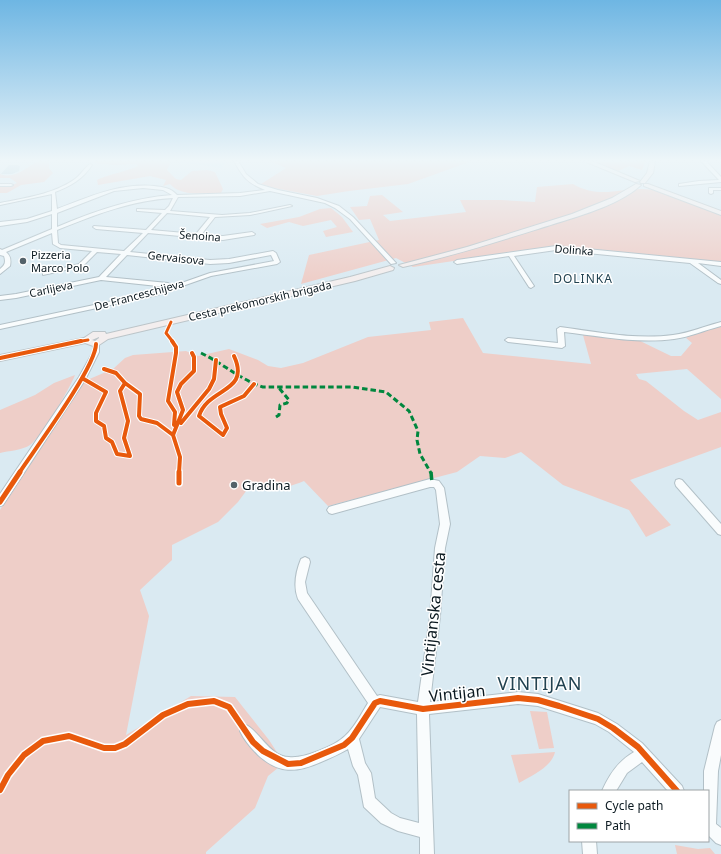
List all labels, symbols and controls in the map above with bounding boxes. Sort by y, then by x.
street label: Šenoina [179,227,221,244]
street label: Dolinka [554,241,594,258]
place label: Pizzeria Marco Polo [31,247,89,275]
street label: Gervaisova [147,247,205,268]
marker: Pizzeria Marco Polo [18,256,28,266]
district label: DOLINKA [553,270,613,287]
street label: De Franceschijeva [92,275,185,314]
street label: Carlijeva [28,277,74,300]
street label: Cesta prekomorskih brigada [187,277,333,324]
place label: Gradina [242,476,291,494]
marker: Gradina [229,480,239,490]
street label: Vintijanska cesta [416,551,450,677]
district label: VINTIJAN [498,671,582,695]
street label: Vintijan [428,679,486,707]
legend [569,790,709,842]
text: Cycle path [605,797,663,814]
text: Path [605,817,631,834]

